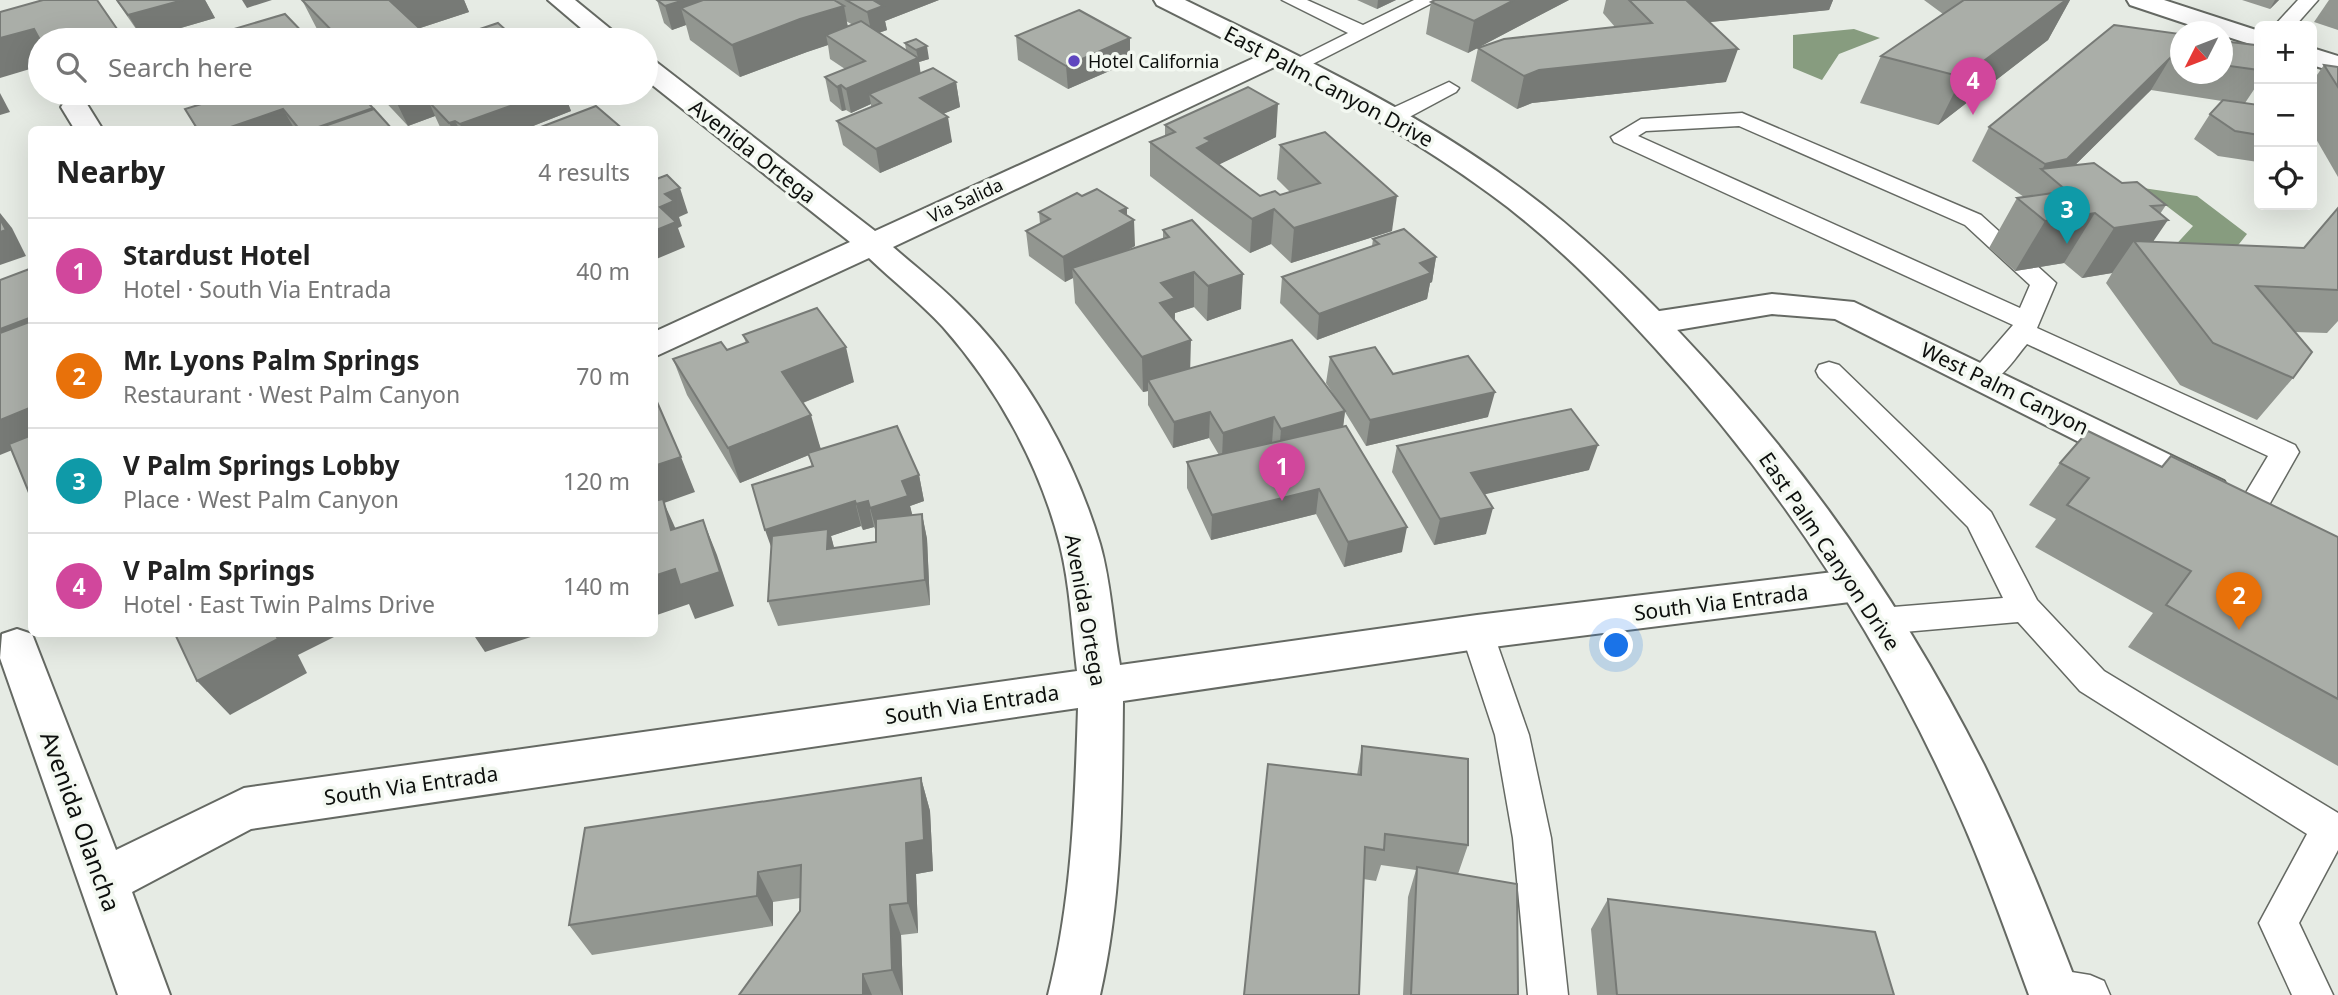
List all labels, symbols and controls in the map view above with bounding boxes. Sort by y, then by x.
street label: East Palm Canyon Drive [1219,19,1439,153]
north arrow [2170,21,2233,84]
map controls [2254,21,2317,210]
button: + [2254,21,2317,84]
search box [28,28,658,105]
icon: search [52,48,90,86]
text: Search here [108,49,253,85]
place label: Hotel California [1088,49,1219,73]
marker: Hotel California [1066,53,1082,69]
pin: 4 [1950,57,1996,115]
button: − [2254,84,2317,147]
street label: Avenida Ortega [684,93,822,209]
button: locate [2254,147,2317,210]
text: Nearby [56,151,165,192]
text: 4 results [538,156,630,188]
street label: Via Salida [923,172,1007,228]
pin: 3 [2044,186,2090,244]
text: Stardust Hotel [123,237,310,273]
text: 1 [72,255,86,287]
text: 40 m [576,255,630,287]
text: Hotel · South Via Entrada [123,273,391,305]
street label: West Palm Canyon [1916,335,2094,441]
text: Mr. Lyons Palm Springs [123,342,420,378]
text: 2 [72,360,86,392]
text: 70 m [576,360,630,392]
text: Restaurant · West Palm Canyon [123,378,460,410]
pin: 1 [1259,443,1305,501]
street label: East Palm Canyon Drive [1753,446,1907,656]
text: V Palm Springs Lobby [123,447,400,483]
text: 3 [72,465,86,497]
text: 120 m [563,465,630,497]
text: Place · West Palm Canyon [123,483,399,515]
street label: Avenida Ortega [1059,532,1113,688]
text: V Palm Springs [123,552,315,588]
text: 4 [72,570,86,602]
text: 140 m [563,570,630,602]
pin: 2 [2216,572,2262,630]
street label: South Via Entrada [1632,577,1810,627]
text: Hotel · East Twin Palms Drive [123,588,435,620]
your location [1599,628,1633,662]
street label: South Via Entrada [883,678,1061,730]
street label: Avenida Olancha [33,726,129,916]
street label: South Via Entrada [322,759,500,811]

